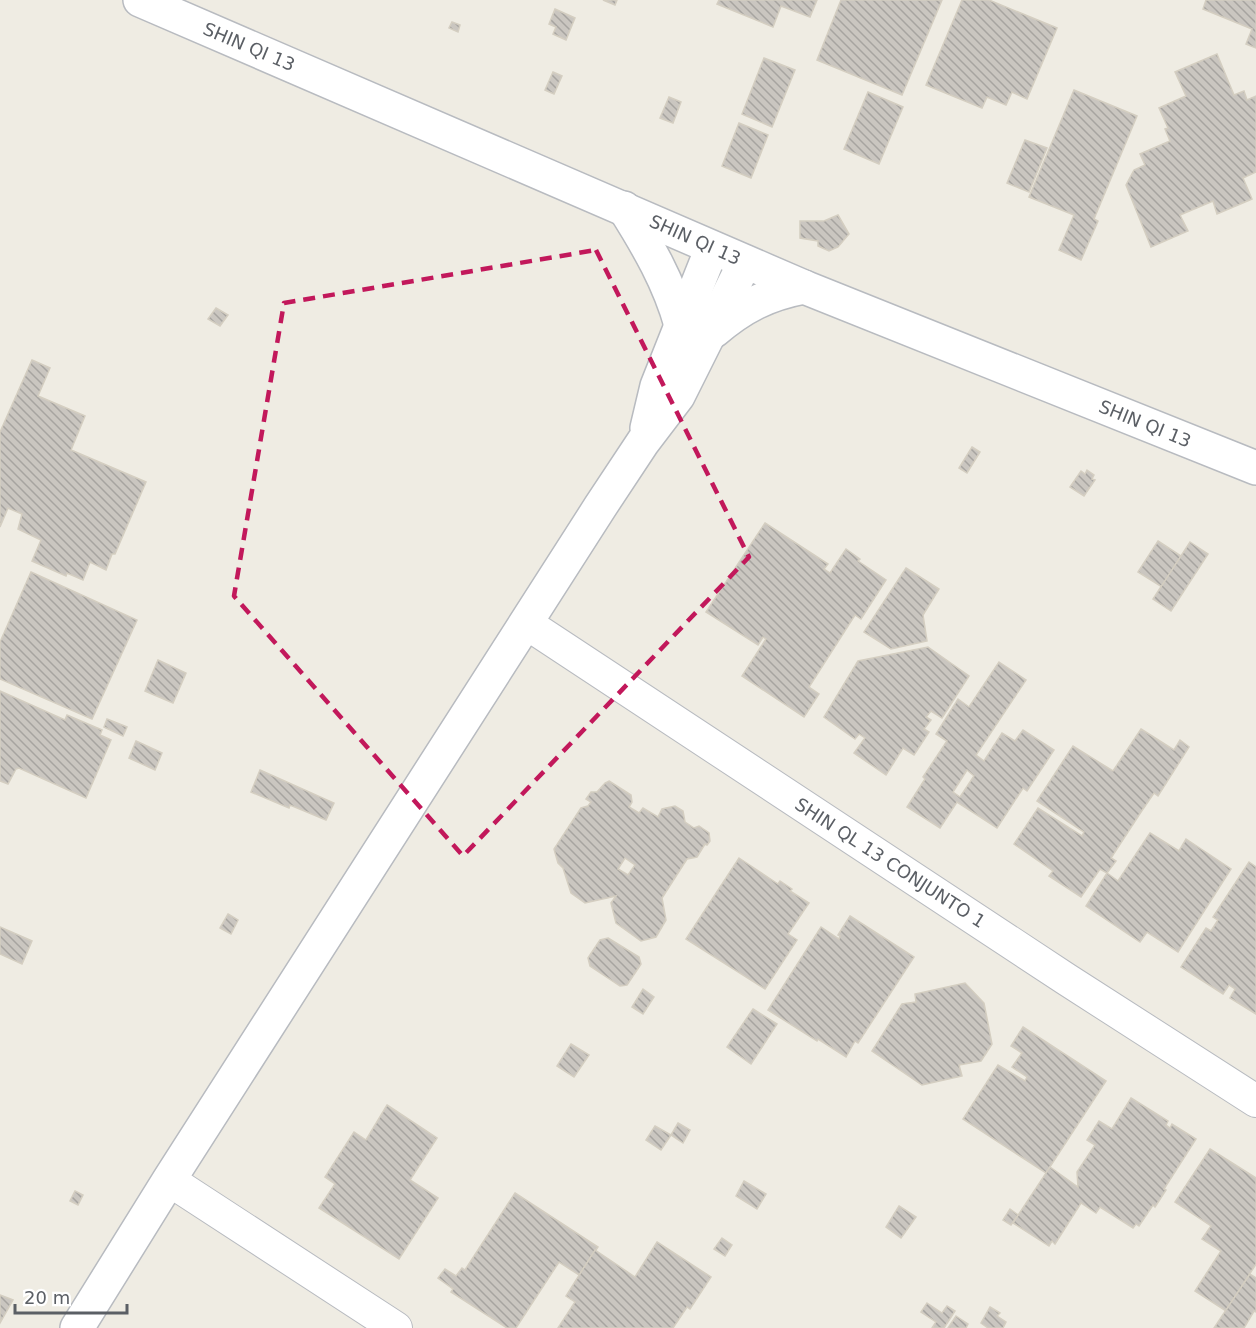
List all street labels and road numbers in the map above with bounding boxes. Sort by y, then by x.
street label: SHIN QI 13 [200,18,298,75]
street label: SHIN QI 13 [646,210,744,269]
street label: SHIN QI 13 [1096,396,1194,452]
street label: SHIN QL 13 CONJUNTO 1 [791,793,989,932]

